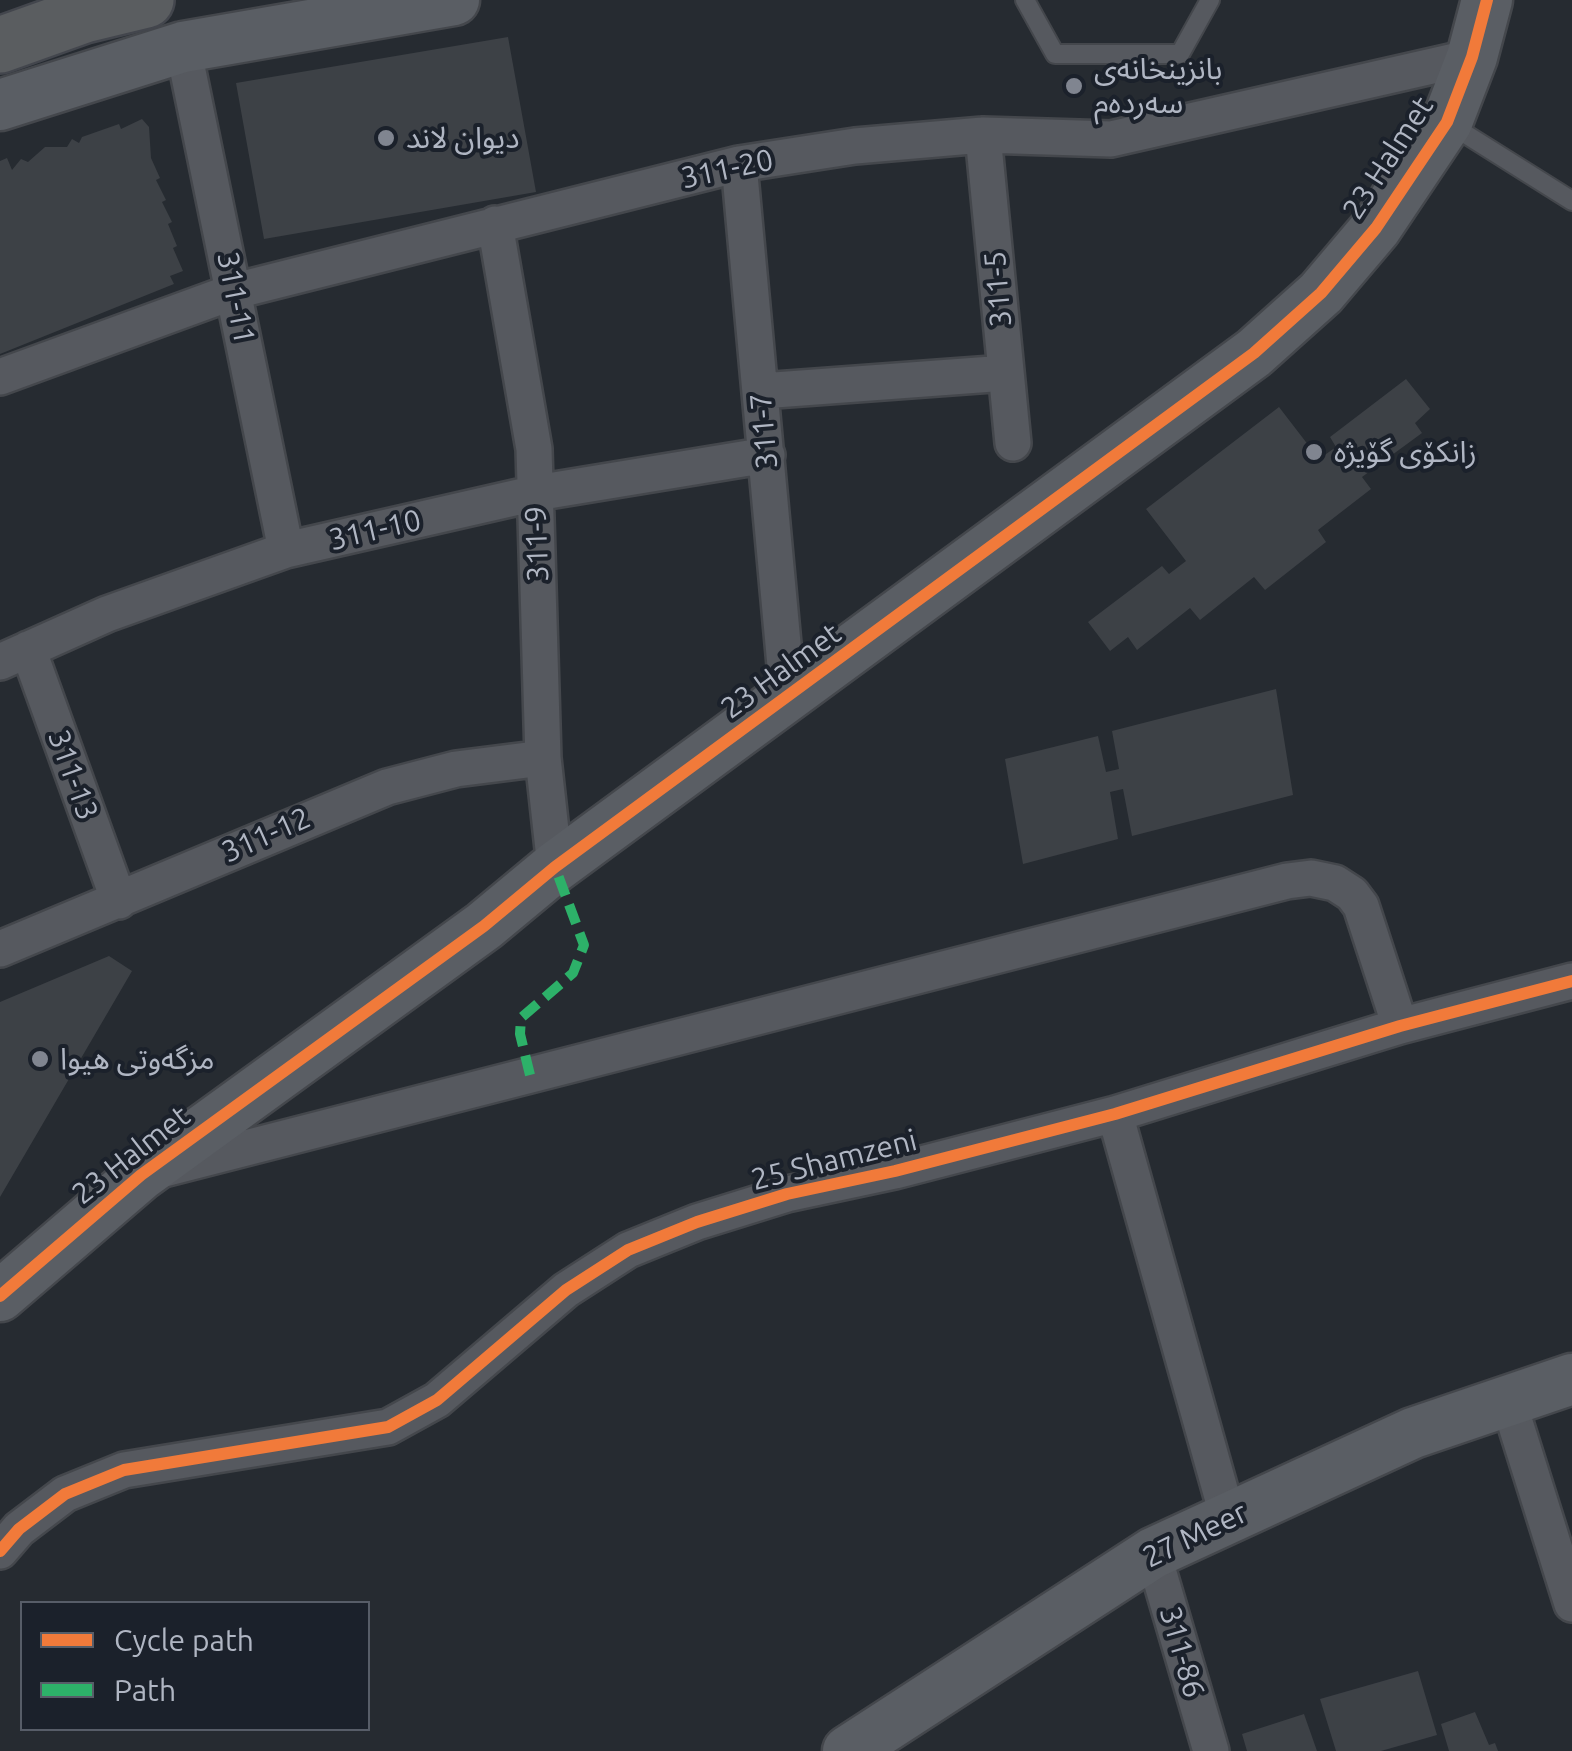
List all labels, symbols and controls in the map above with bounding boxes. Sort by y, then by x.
place label: بانزینخانەی سەردەم [1094,51,1222,122]
marker: بانزینخانەی سەردەم [1063,75,1085,97]
street label: 23 Halmet [1335,90,1441,226]
place label: دیوان لاند [406,120,519,156]
marker: دیوان لاند [375,127,397,149]
street label: 311-20 [678,142,776,196]
street label: 311-11 [209,249,263,347]
street label: 311-5 [977,249,1019,329]
street label: 311-7 [743,391,785,471]
place label: زانکۆی گۆیژە [1334,434,1477,470]
marker: زانکۆی گۆیژە [1303,441,1325,463]
street label: 311-10 [326,502,424,558]
street label: 311-9 [518,505,556,583]
street label: 23 Halmet [714,616,848,726]
street label: 311-13 [40,725,106,825]
street label: 311-12 [216,800,316,870]
place label: مزگەوتی هیوا [60,1041,214,1077]
marker: مزگەوتی هیوا [29,1048,51,1070]
street label: 23 Halmet [65,1098,197,1212]
street label: 25 Shamzeni [747,1122,921,1198]
street label: 27 Meer [1137,1494,1253,1576]
legend [20,1601,370,1731]
street label: 311-86 [1152,1602,1212,1702]
text: Cycle path [114,1623,254,1657]
text: Path [114,1673,176,1707]

